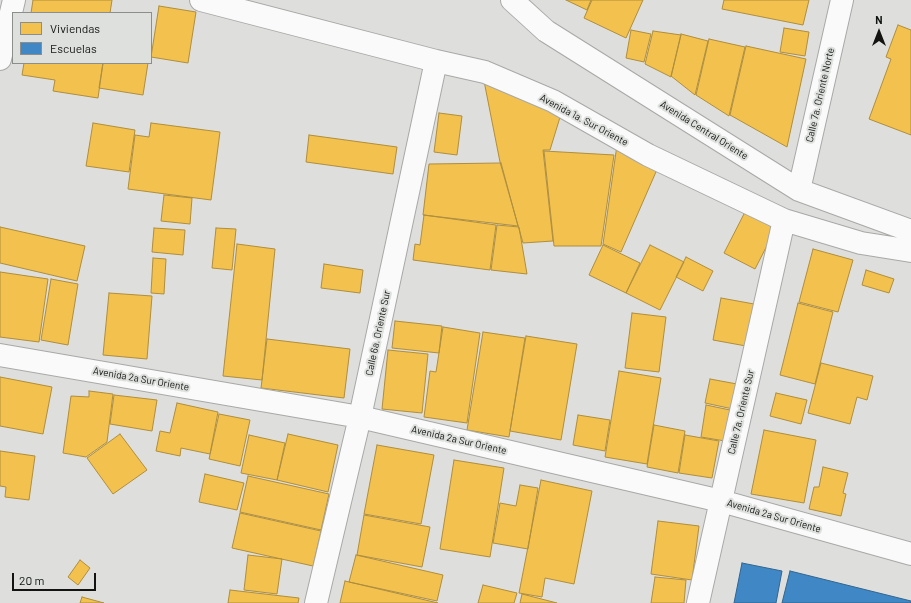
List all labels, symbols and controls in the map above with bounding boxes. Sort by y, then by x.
legend [12,12,152,64]
north arrow [859,12,899,52]
text: N [875,13,883,26]
text: Viviendas [50,21,100,35]
text: Escuelas [50,41,97,55]
street label: Calle 7a. Oriente Norte [803,47,837,143]
street label: Avenida 1a. Sur Oriente [538,92,630,148]
street label: Avenida Central Oriente [658,98,750,162]
street label: Calle 6a. Oriente Sur [363,289,393,377]
street label: Avenida 2a Sur Oriente [92,365,190,393]
street label: Calle 7a. Oriente Sur [725,369,757,455]
street label: Avenida 2a Sur Oriente [410,423,508,457]
street label: Avenida 2a Sur Oriente [725,497,823,535]
scale bar [14,565,98,591]
text: 20 m [19,573,45,587]

